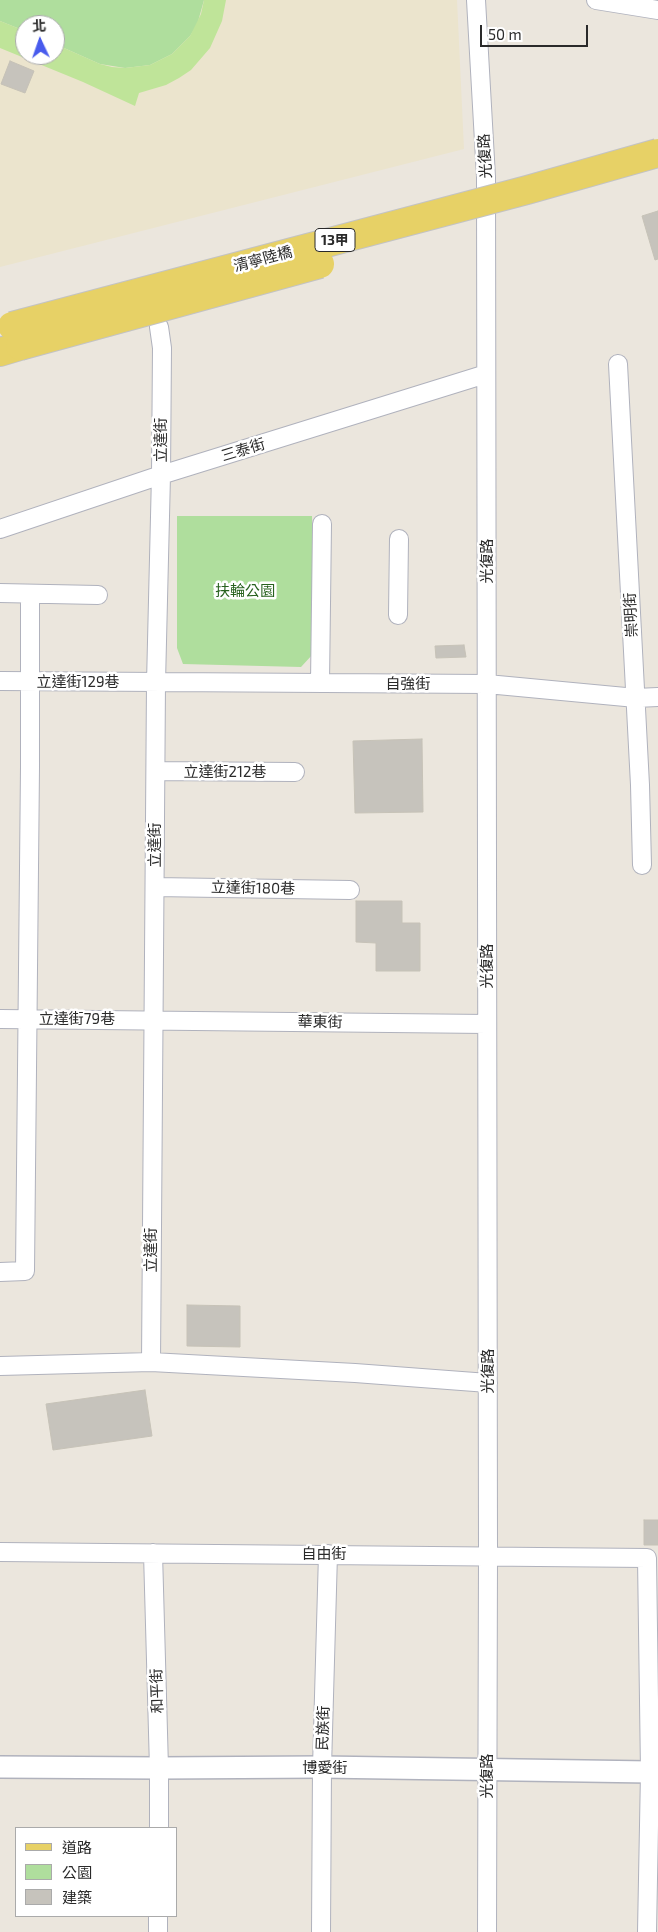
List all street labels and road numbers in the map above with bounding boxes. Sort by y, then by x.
street label: 光復路 [475,133,495,179]
road number: 13甲 [315,228,355,252]
street label: 清寧陸橋 [232,243,294,275]
street label: 立達街 [152,418,170,462]
street label: 三泰街 [219,435,267,465]
street label: 光復路 [478,539,496,583]
street label: 崇明街 [621,592,641,638]
street label: 立達街129巷 [37,673,119,691]
street label: 自強街 [386,675,430,693]
street label: 立達街212巷 [184,763,266,781]
street label: 立達街 [146,823,164,867]
street label: 立達街180巷 [211,878,295,898]
street label: 光復路 [478,944,496,988]
street label: 立達街79巷 [39,1010,115,1028]
street label: 華東街 [297,1013,343,1031]
street label: 立達街 [142,1228,160,1272]
street label: 光復路 [479,1349,497,1393]
street label: 自由街 [302,1545,346,1563]
street label: 和平街 [147,1668,167,1714]
street label: 民族街 [313,1705,333,1751]
street label: 光復路 [478,1754,496,1798]
street label: 博愛街 [303,1759,347,1777]

